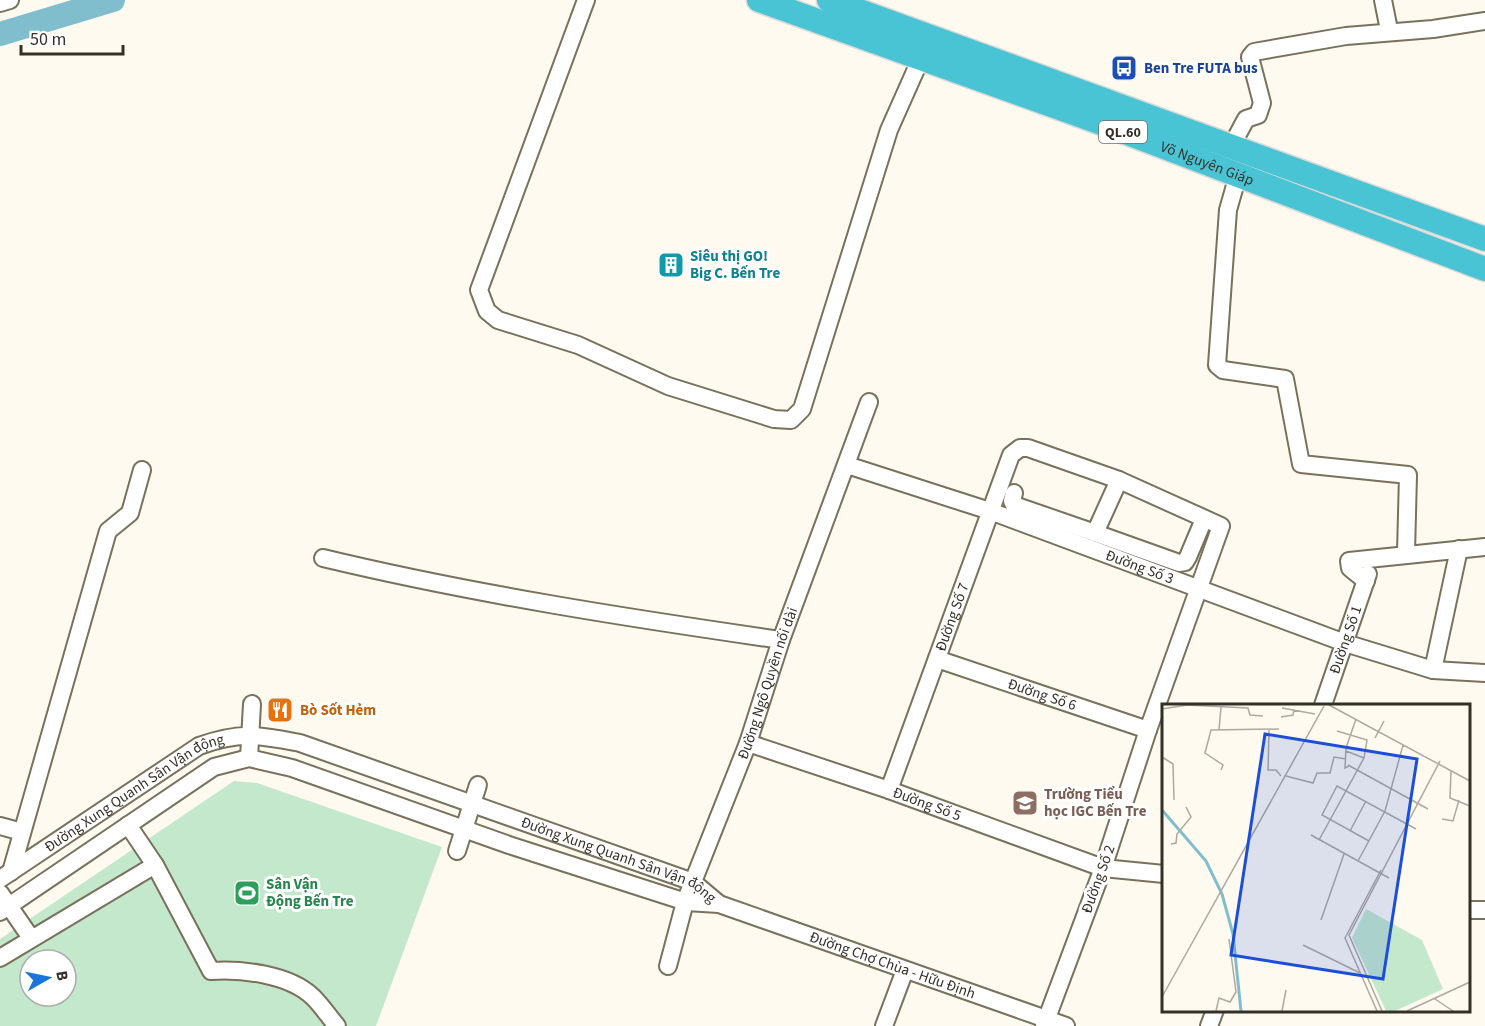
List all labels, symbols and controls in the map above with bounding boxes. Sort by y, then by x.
scale bar [21,18,123,56]
text: 50 m [30,27,66,52]
bus stop icon: Ben Tre FUTA bus [1109,53,1139,83]
place label: Ben Tre FUTA bus [1144,58,1258,79]
road number: QL.60 [1099,121,1147,143]
street label: Võ Nguyên Giáp [1157,136,1257,191]
place label: Siêu thị GO! Big C. Bến Tre [690,246,780,284]
building icon: Siêu thị GO! Big C. Bến Tre [656,250,686,280]
street label: Đường Số 3 [1103,545,1177,589]
street label: Đường Số 7 [930,580,974,654]
street label: Đường Số 1 [1324,603,1367,677]
street label: Đường Ngô Quyền nối dài [732,604,803,763]
street label: Đường Số 6 [1005,674,1079,716]
restaurant icon: Bò Sốt Hẻm [265,695,295,725]
place label: Bò Sốt Hẻm [300,700,376,721]
inset map [1162,704,1470,1011]
street label: Đường Xung Quanh Sân Vận động [40,729,227,857]
street label: Đường Số 5 [890,782,964,826]
place label: Trường Tiểu học IGC Bến Tre [1044,784,1147,822]
school or university icon: Trường Tiểu học IGC Bến Tre [1010,788,1040,818]
street label: Đường Xung Quanh Sân Vận động [518,812,721,909]
street label: Đường Số 2 [1076,842,1121,916]
place label: Sân Vận Động Bến Tre [266,874,354,912]
sports icon: Sân Vận Động Bến Tre [232,878,262,908]
street label: Đường Chợ Chùa - Hữu Định [807,927,978,1004]
north arrow [18,948,78,1008]
text: B [50,969,73,983]

